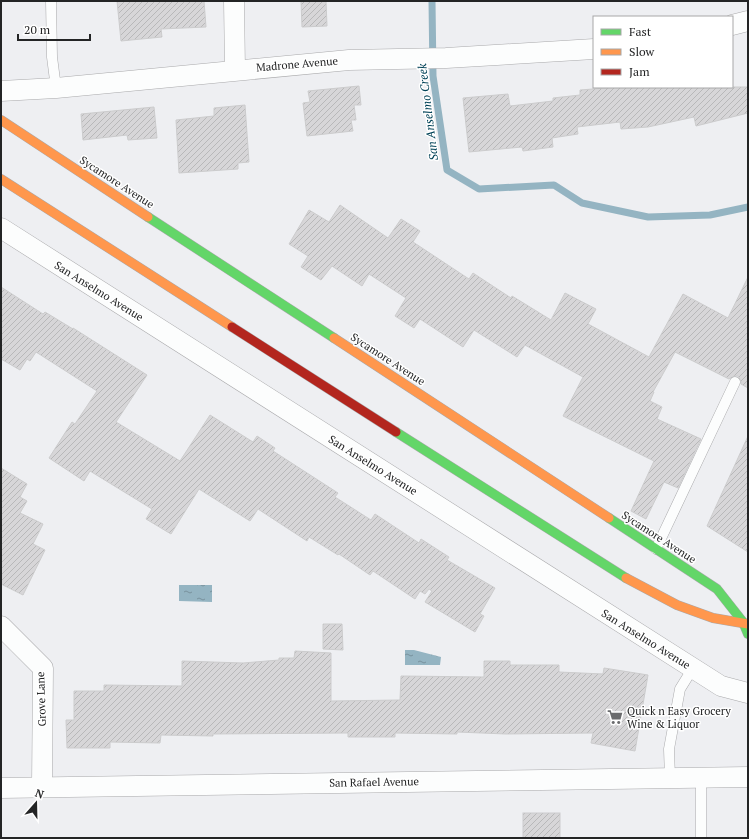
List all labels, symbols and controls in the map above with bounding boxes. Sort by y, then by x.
scale bar [18,16,90,42]
legend [593,16,733,88]
text: 20 m [24,22,51,37]
text: Fast [629,24,652,39]
text: Slow [629,44,655,59]
street label: Madrone Avenue [256,53,339,75]
water label: San Anselmo Creek [414,62,441,162]
text: Jam [629,64,650,79]
street label: Sycamore Avenue [77,153,157,211]
street label: San Anselmo Avenue [52,258,146,324]
street label: Sycamore Avenue [348,330,428,388]
street label: San Anselmo Avenue [326,432,420,498]
street label: Sycamore Avenue [619,508,699,566]
street label: San Anselmo Avenue [599,606,693,672]
street label: Grove Lane [33,671,49,727]
place label: Quick n Easy Grocery Wine & Liquor [627,704,731,731]
supermarket icon: Quick n Easy Grocery Wine & Liquor [606,708,624,726]
street label: San Rafael Avenue [329,774,420,790]
north arrow [16,783,56,823]
text: N [33,786,46,802]

